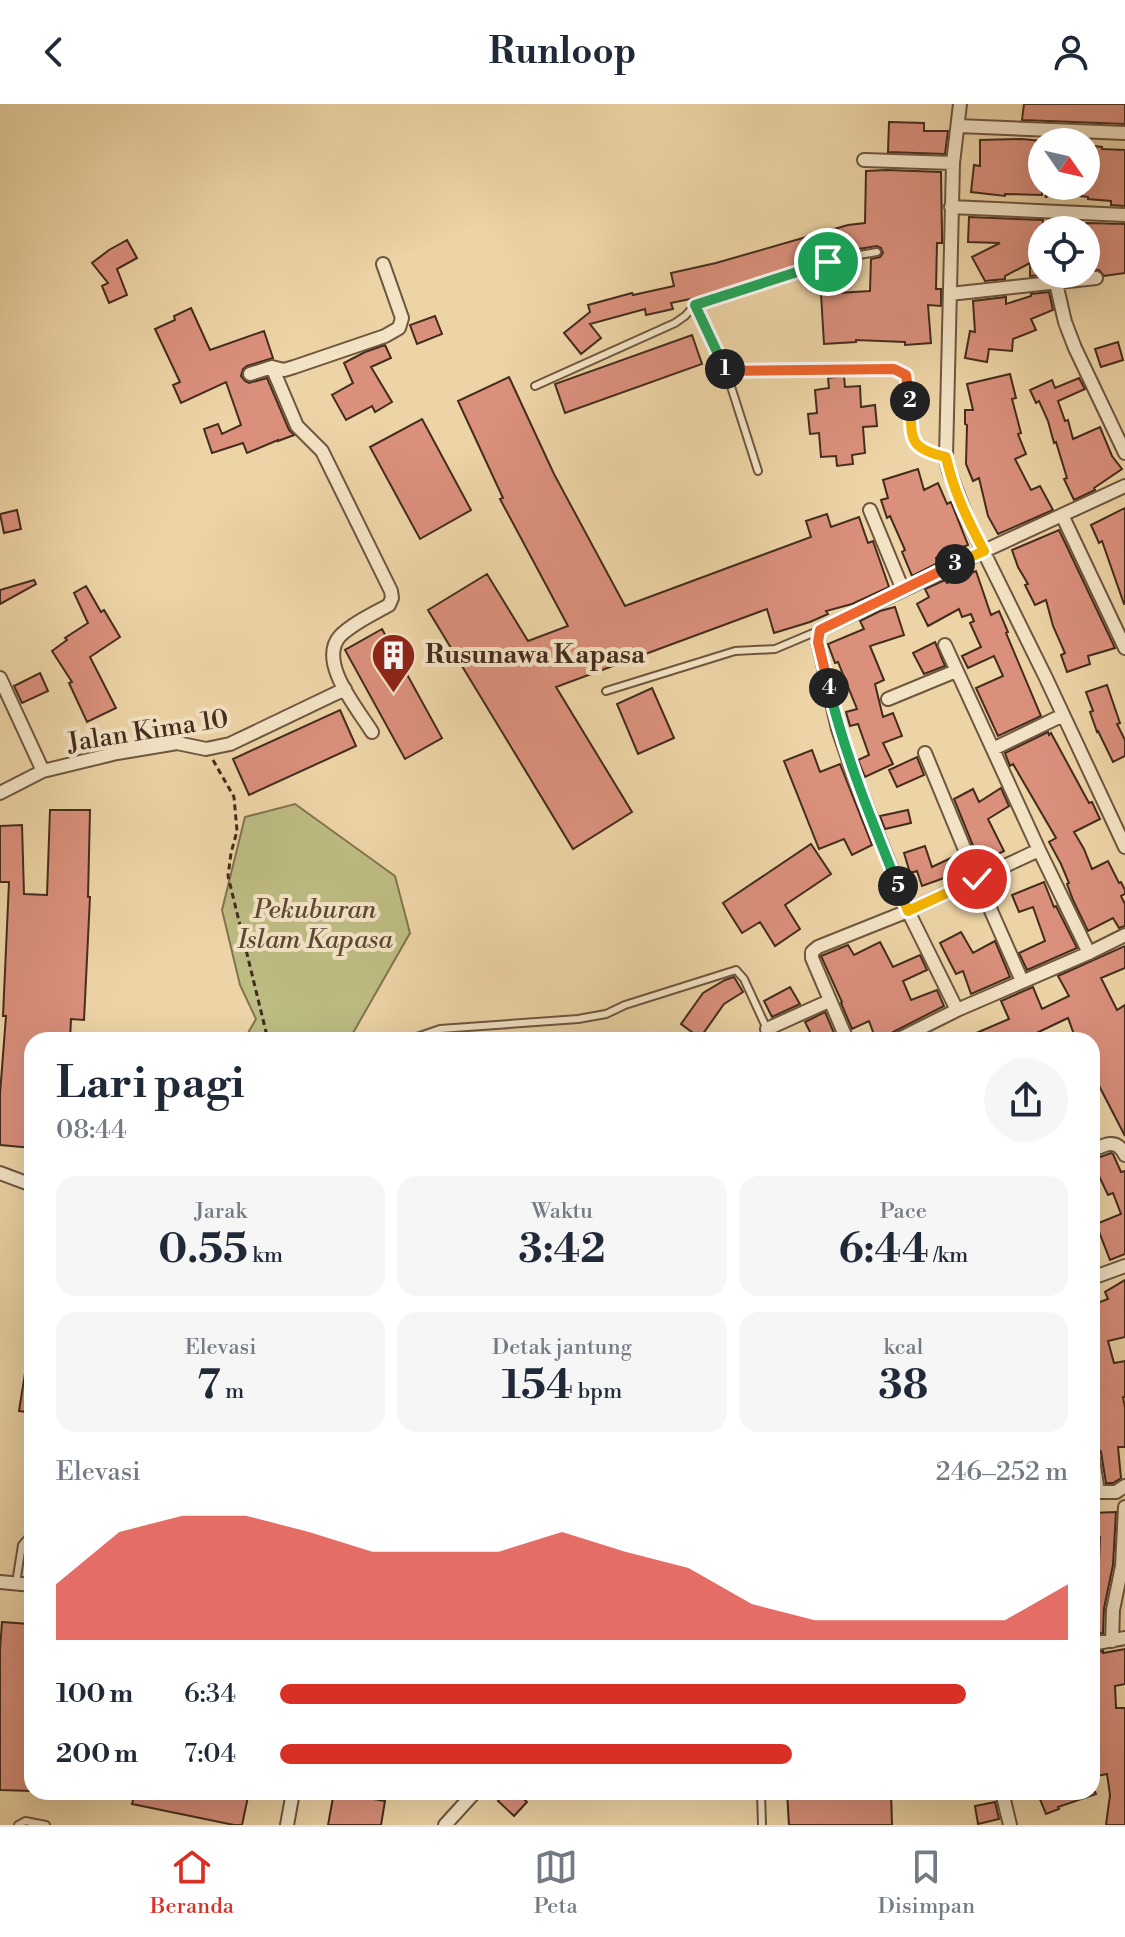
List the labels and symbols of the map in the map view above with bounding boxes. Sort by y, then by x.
north arrow [1028,128,1100,200]
pin [794,228,862,296]
pin: 1 [705,349,745,389]
pin: 2 [890,381,930,421]
pin: 3 [935,544,975,584]
building icon: Rusunawa Kapasa [370,631,418,694]
place label: Rusunawa Kapasa [425,639,646,671]
pin: 4 [809,668,849,708]
street label: Jalan Kima 10 [64,703,231,760]
pin [943,845,1011,913]
pin: 5 [878,866,918,906]
park label: Pekuburan Islam Kapasa [236,894,393,956]

